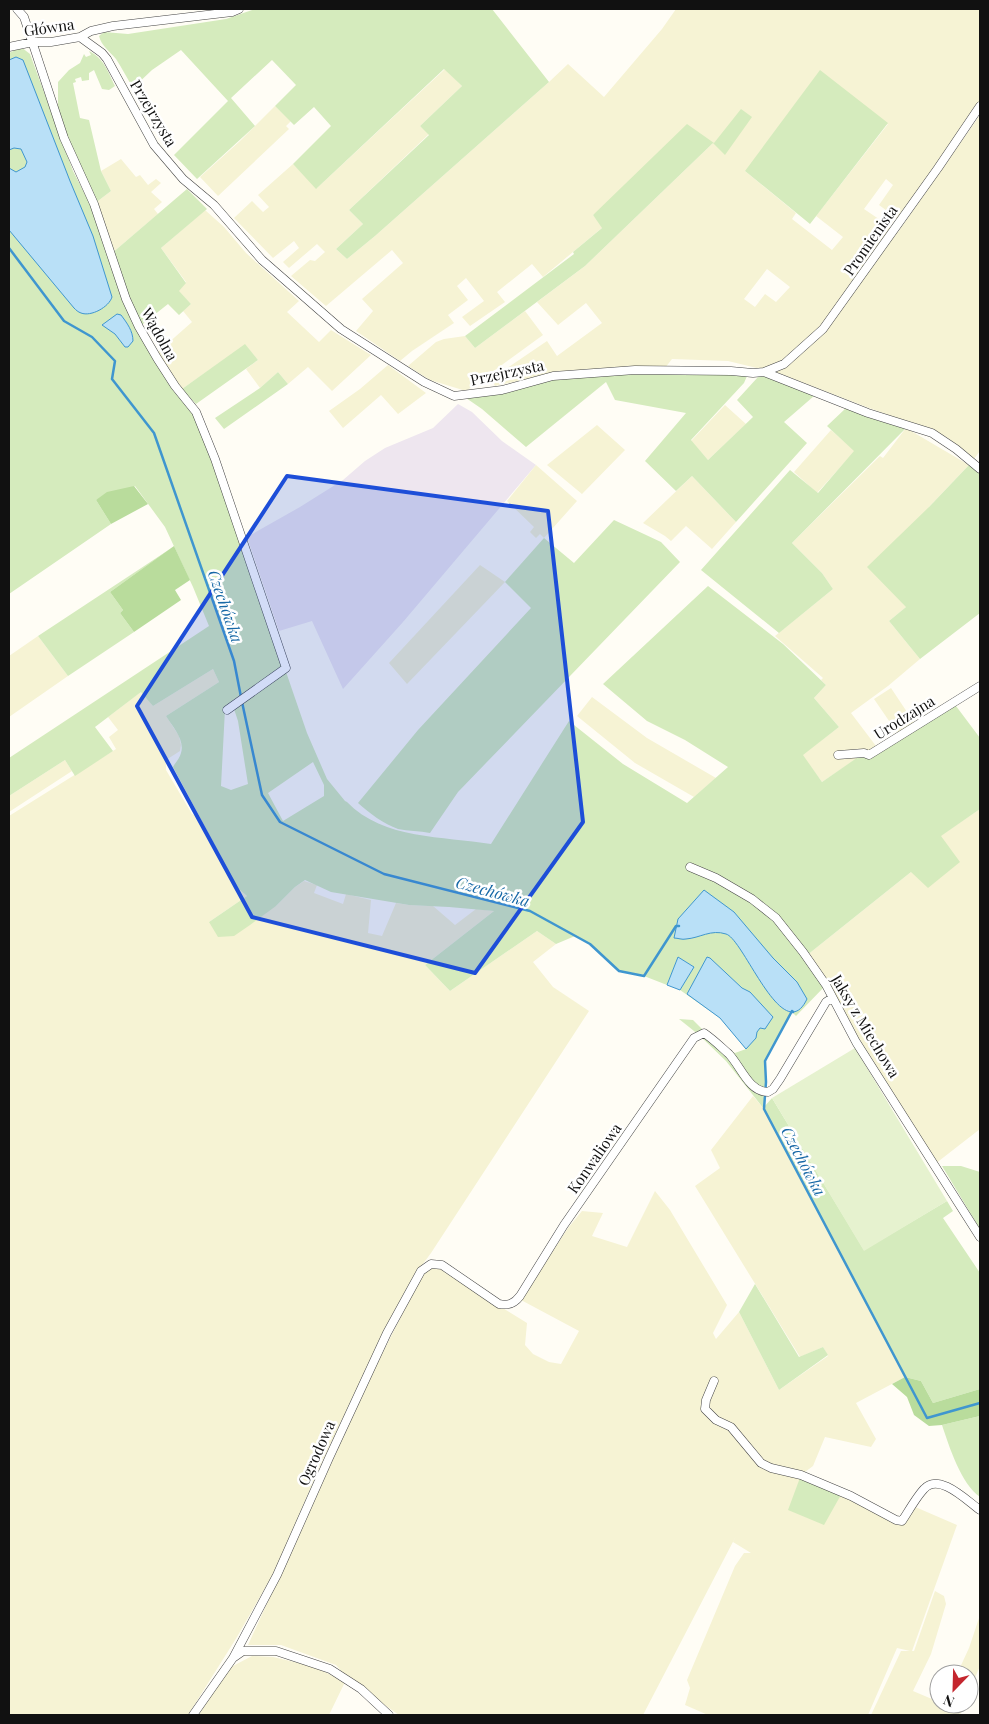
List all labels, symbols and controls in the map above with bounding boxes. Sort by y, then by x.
street label: Główna [23,13,76,40]
street label: Przejrzysta [126,76,182,151]
street label: Promienista [838,200,902,279]
street label: Wądolna [137,303,183,365]
street label: Przejrzysta [468,354,546,390]
water label: Czechówka [204,567,248,645]
street label: Urodzajna [870,690,939,744]
water label: Czechówka [454,871,532,911]
street label: Jaksy z Miechowa [827,970,905,1082]
street label: Konwaliowa [562,1118,626,1197]
water label: Czechówka [777,1123,831,1199]
street label: Ogrodowa [293,1417,339,1489]
north arrow [929,1664,979,1714]
text: N [940,1691,957,1712]

